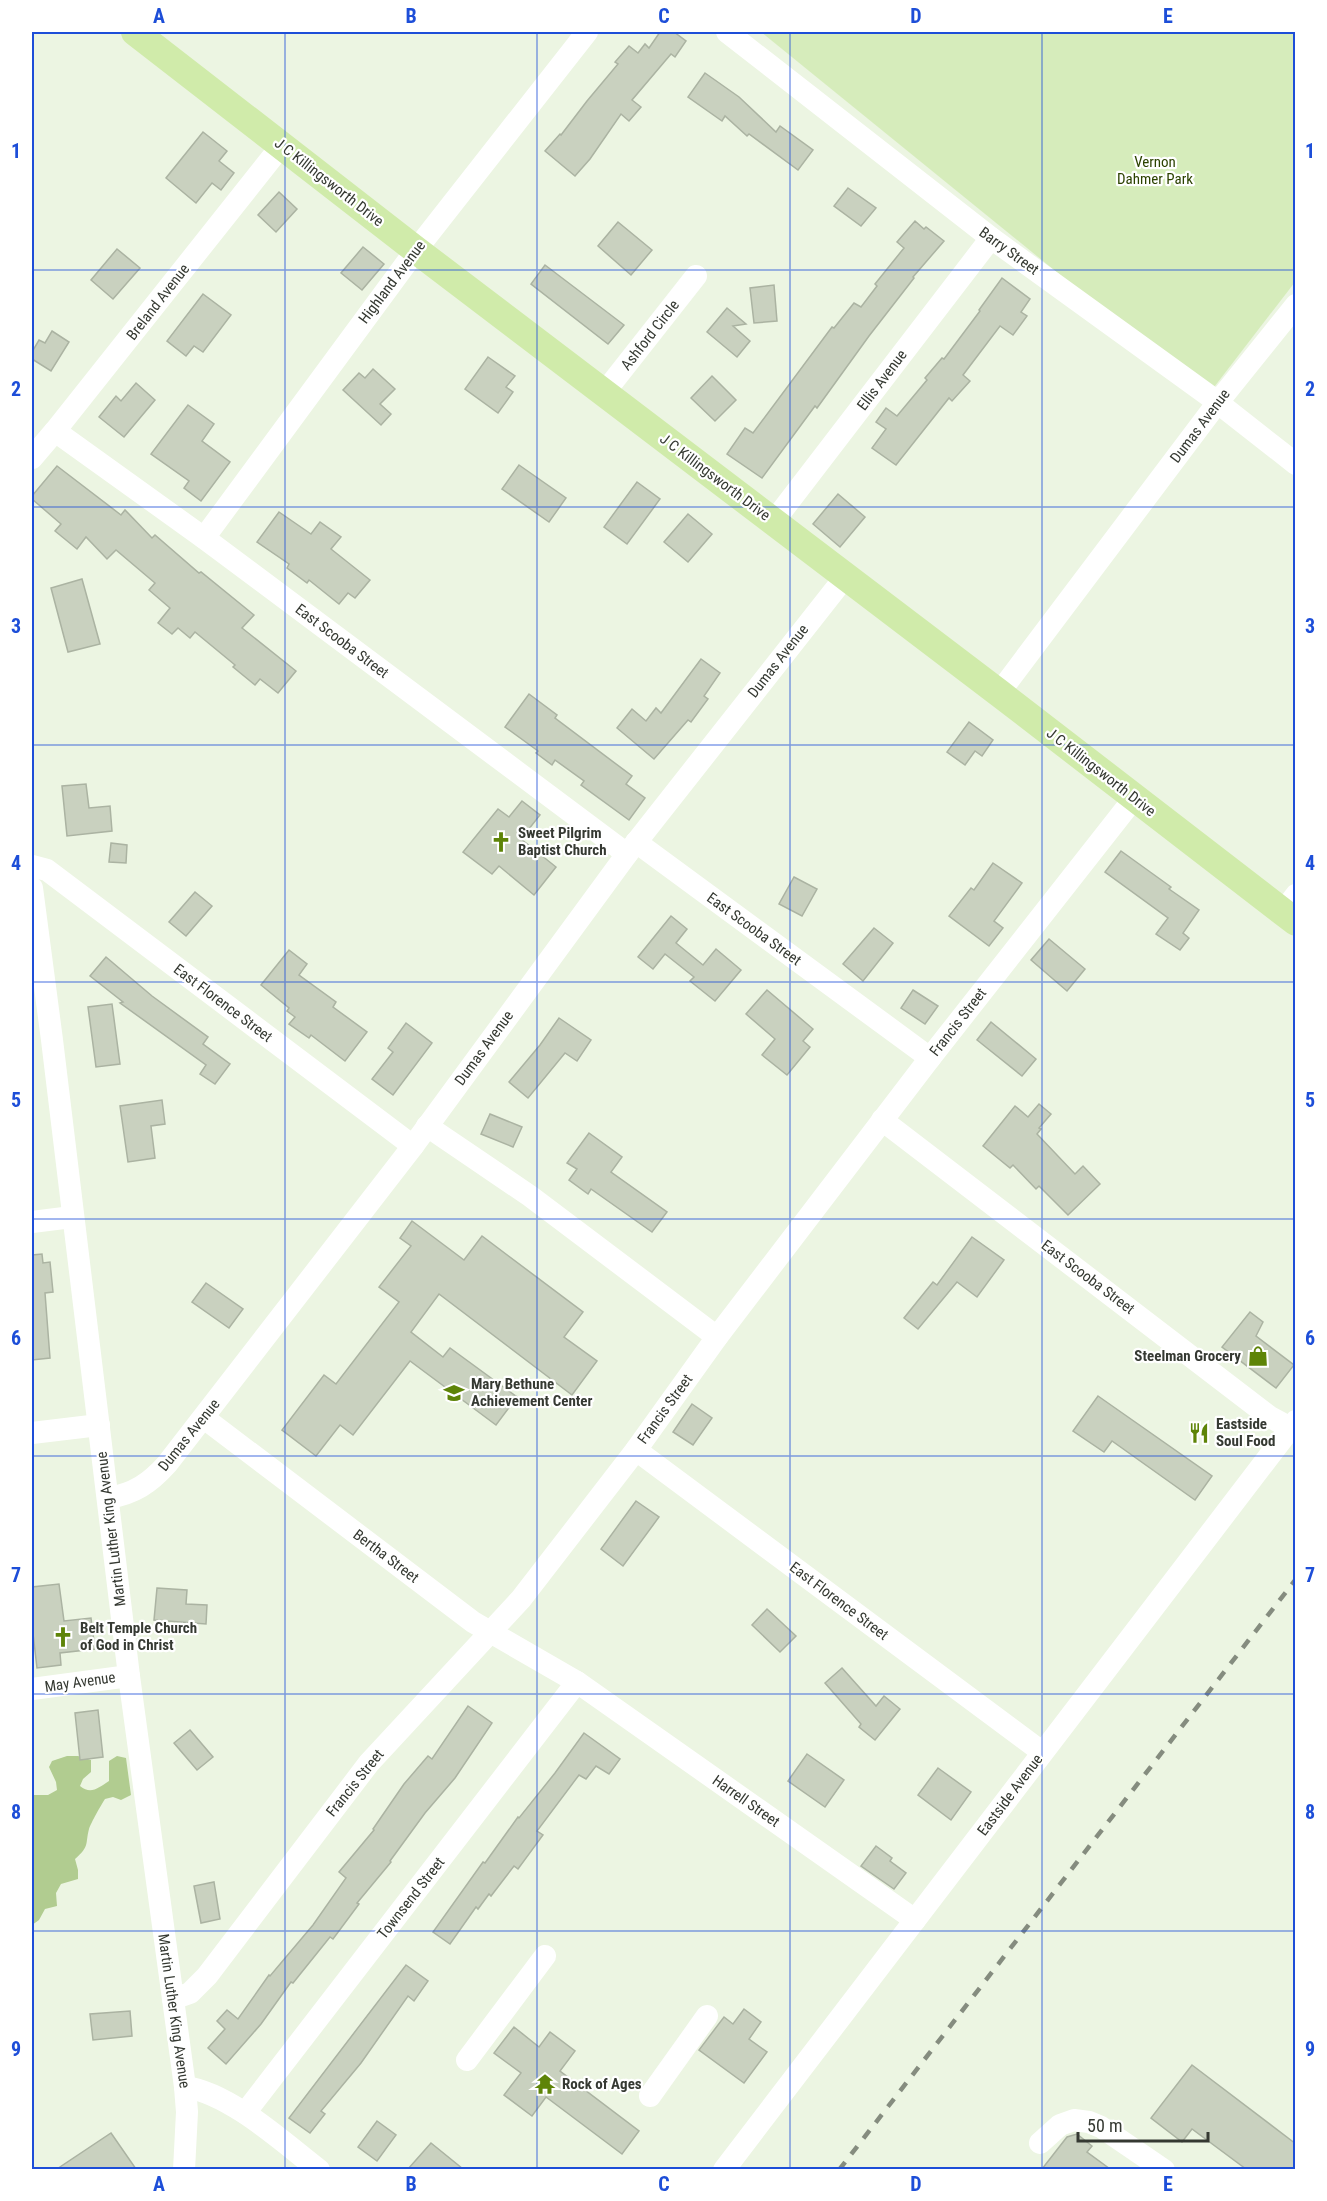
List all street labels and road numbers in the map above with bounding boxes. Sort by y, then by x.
street label: J C Killingsworth Drive [271,134,387,230]
street label: Barry Street [976,223,1042,279]
street label: Highland Avenue [355,237,429,327]
street label: Breland Avenue [123,260,193,344]
street label: Ashford Circle [617,296,683,374]
street label: Ellis Avenue [853,346,911,414]
street label: Dumas Avenue [1166,386,1234,466]
street label: J C Killingsworth Drive [656,430,774,524]
street label: East Scooba Street [292,600,392,682]
street label: Dumas Avenue [744,621,812,701]
street label: J C Killingsworth Drive [1043,724,1159,820]
street label: East Scooba Street [703,889,805,969]
street label: East Florence Street [170,960,276,1046]
street label: Francis Street [926,984,990,1060]
street label: Dumas Avenue [451,1007,517,1089]
street label: East Scooba Street [1038,1236,1138,1318]
street label: Francis Street [634,1371,696,1447]
street label: Dumas Avenue [154,1395,224,1475]
street label: Martin Luther King Avenue [93,1451,129,1607]
street label: Bertha Street [350,1525,422,1587]
street label: East Florence Street [786,1558,892,1644]
street label: May Avenue [43,1668,117,1696]
street label: Francis Street [322,1746,388,1820]
street label: Eastside Avenue [974,1751,1046,1839]
street label: Harrell Street [709,1771,783,1831]
street label: Townsend Street [373,1854,449,1942]
street label: Martin Luther King Avenue [154,1933,194,2089]

